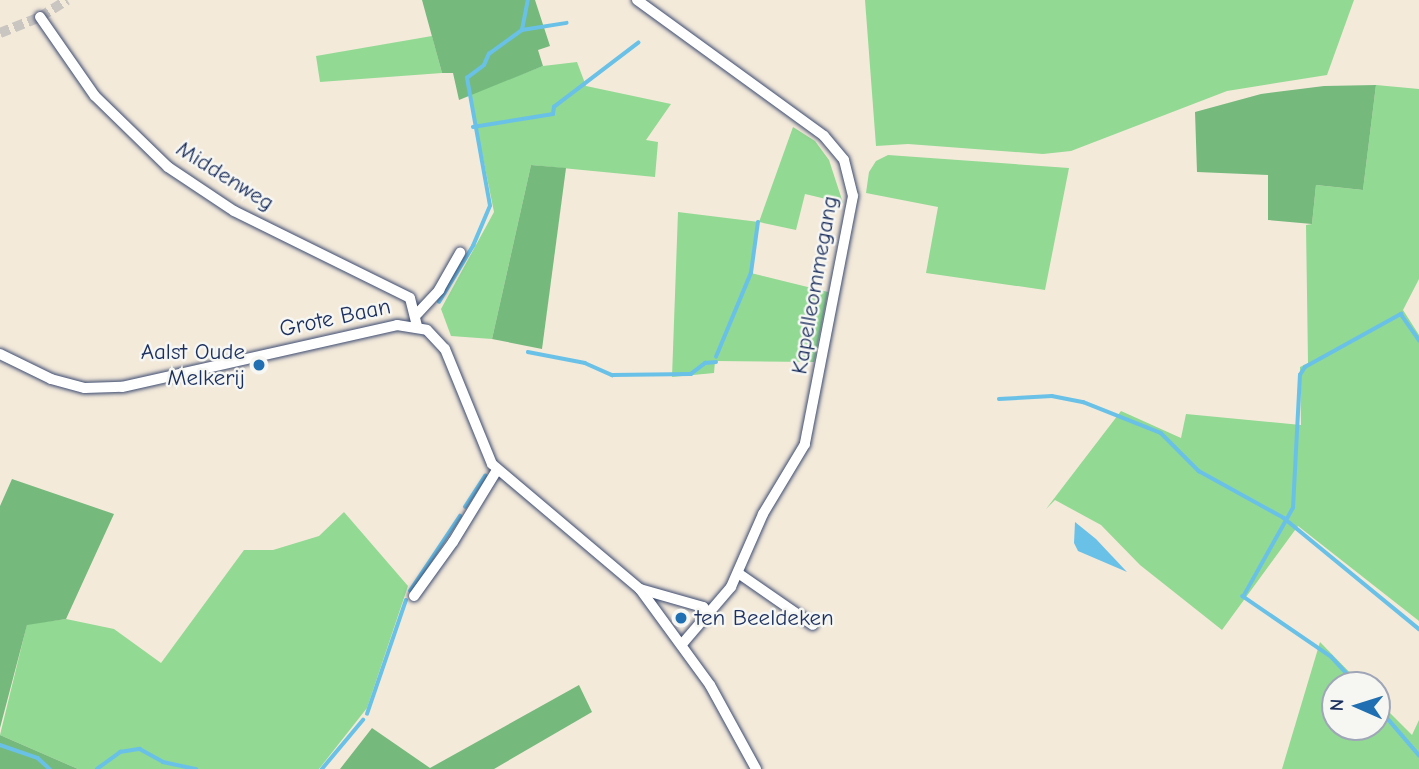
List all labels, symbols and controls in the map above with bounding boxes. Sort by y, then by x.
street label: Middenweg [171,135,279,217]
street label: Kapelleommegang [786,194,844,376]
street label: Grote Baan [277,293,393,343]
place label: Aalst Oude Melkerij [141,338,245,392]
marker: Aalst Oude Melkerij [251,357,267,373]
place label: ten Beeldeken [695,604,834,632]
marker: ten Beeldeken [673,610,689,626]
north arrow [1321,671,1391,741]
text: N [1326,698,1348,712]

